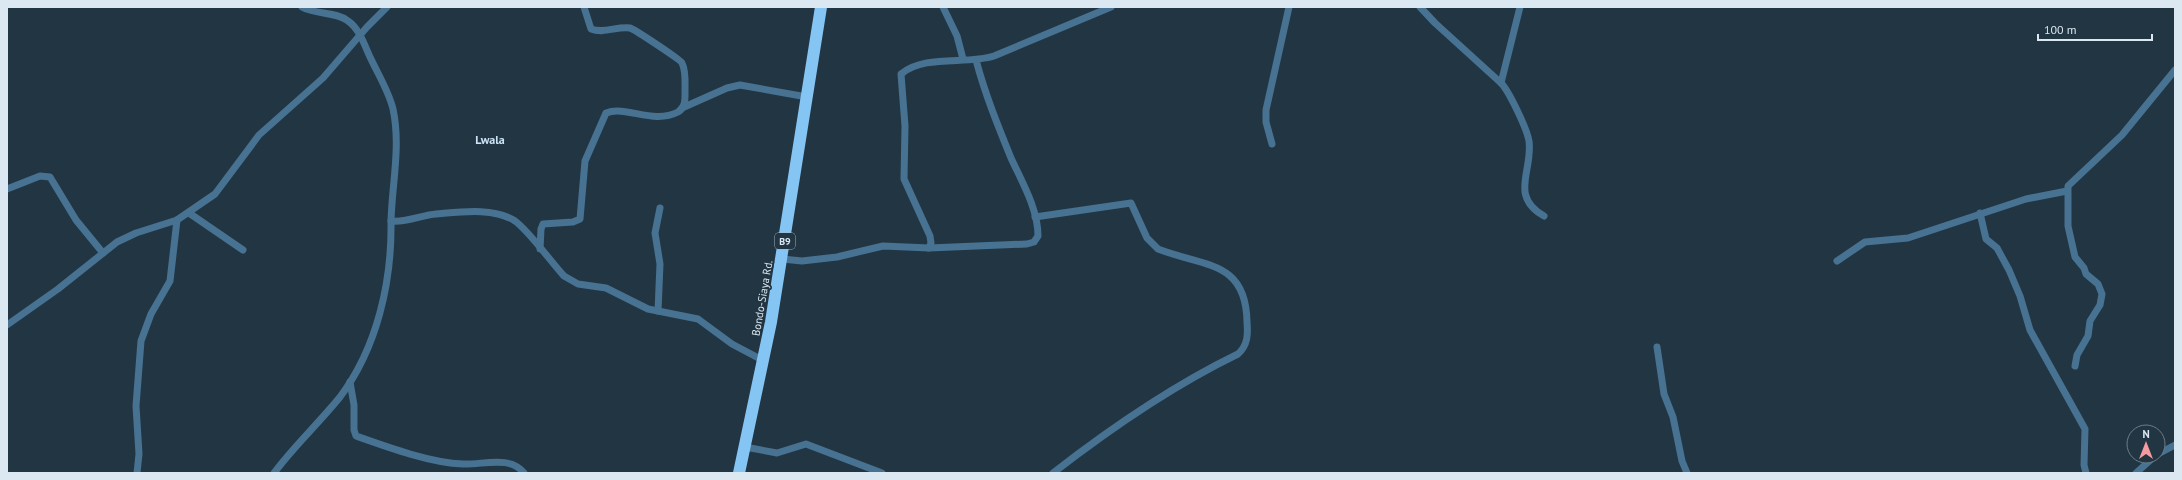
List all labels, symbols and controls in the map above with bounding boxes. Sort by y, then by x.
scale bar [2038,16,2152,42]
text: 100 m [2044,22,2077,37]
district label: Lwala [475,132,505,147]
road number: B9 [775,233,795,249]
street label: Bondo-Siaya Rd. [748,259,776,337]
north arrow [2126,424,2166,464]
text: N [2142,427,2150,441]

